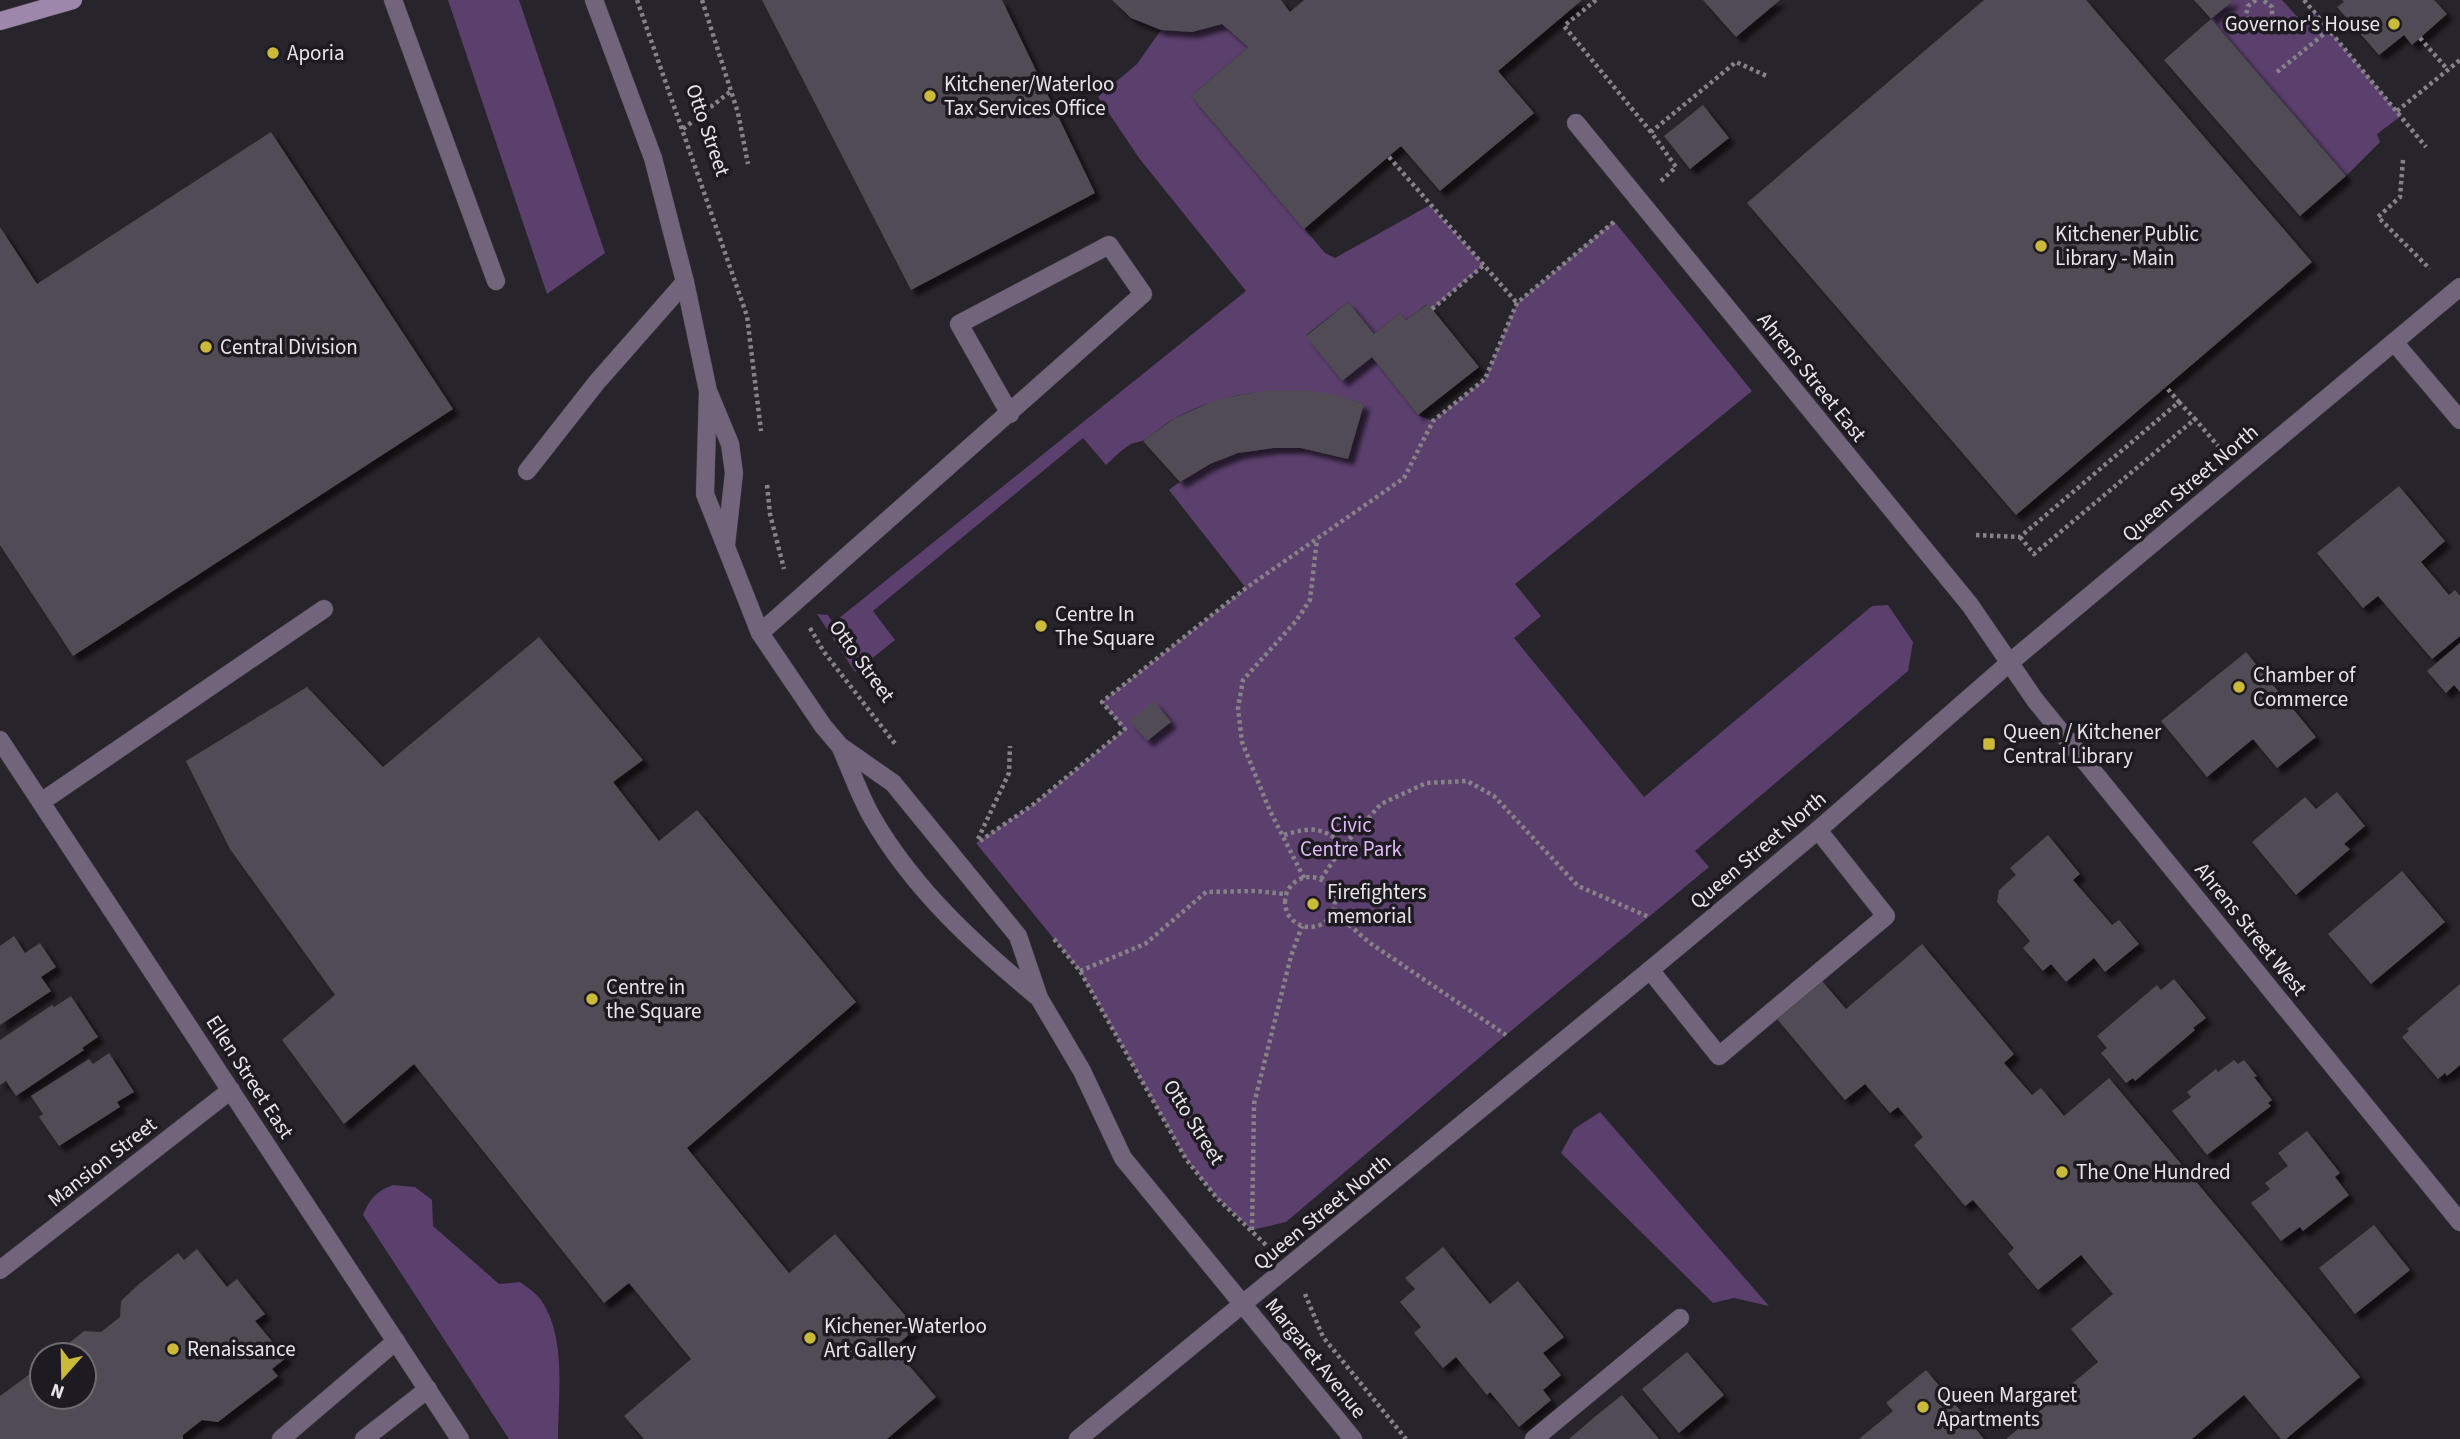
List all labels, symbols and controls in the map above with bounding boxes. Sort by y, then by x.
place label: Governor's House [2225,9,2380,39]
marker: Governor's House [2386,16,2402,32]
place label: Aporia [287,38,344,68]
marker: Aporia [265,45,281,61]
place label: Kitchener/Waterloo Tax Services Office [944,69,1114,123]
street label: Otto Street [678,80,738,180]
marker: Kitchener/Waterloo Tax Services Office [922,88,938,104]
place label: Kitchener Public Library - Main [2055,219,2199,273]
marker: Kitchener Public Library - Main [2033,238,2049,254]
street label: Ahrens Street East [1750,306,1874,448]
place label: Central Division [220,332,358,362]
marker: Central Division [198,339,214,355]
street label: Queen Street North [2115,417,2265,549]
place label: Centre In The Square [1055,599,1155,653]
street label: Otto Street [822,613,902,709]
marker: Centre In The Square [1033,618,1049,634]
place label: Chamber of Commerce [2253,660,2356,714]
marker: Chamber of Commerce [2231,679,2247,695]
place label: Queen / Kitchener Central Library [2003,717,2162,771]
marker: Queen / Kitchener Central Library [1981,736,1997,752]
street label: Queen Street North [1683,784,1833,916]
park label: Civic Centre Park [1300,810,1403,864]
street label: Ahrens Street West [2188,856,2314,1002]
place label: Firefighters memorial [1327,877,1427,931]
marker: Firefighters memorial [1305,896,1321,912]
place label: Centre in the Square [606,972,702,1026]
marker: Centre in the Square [584,991,600,1007]
street label: Ellen Street East [199,1009,301,1145]
street label: Otto Street [1156,1073,1232,1171]
street label: Mansion Street [41,1110,163,1214]
street label: Queen Street North [1247,1147,1397,1277]
place label: The One Hundred [2076,1157,2231,1187]
marker: The One Hundred [2054,1164,2070,1180]
street label: Margaret Avenue [1258,1291,1374,1425]
place label: Kichener-Waterloo Art Gallery [824,1311,987,1365]
marker: Kichener-Waterloo Art Gallery [802,1330,818,1346]
place label: Renaissance [187,1334,296,1364]
north arrow [28,1341,98,1411]
marker: Renaissance [165,1341,181,1357]
text: N [47,1376,68,1405]
place label: Queen Margaret Apartments [1937,1380,2077,1434]
marker: Queen Margaret Apartments [1915,1399,1931,1415]

